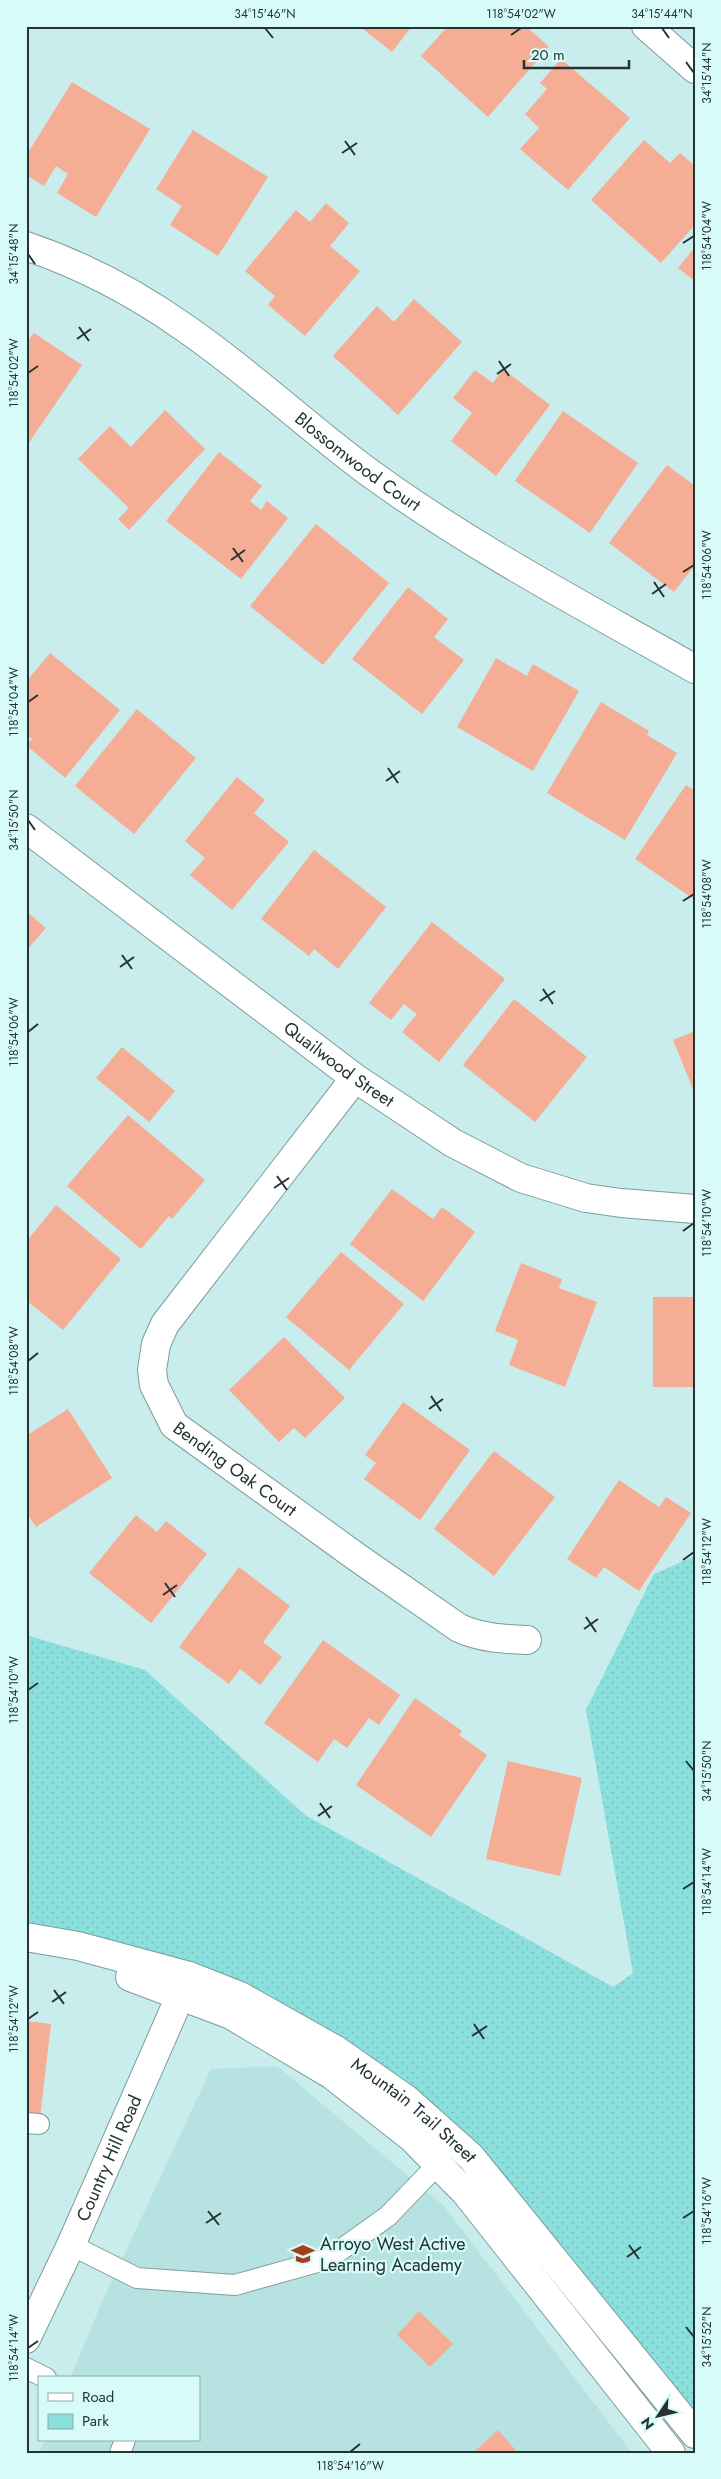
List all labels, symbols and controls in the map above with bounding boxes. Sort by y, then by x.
text: 34°15'46"N [234,5,296,23]
text: 118°54'02"W [486,5,556,23]
text: 34°15'44"N [631,5,693,23]
scale bar [524,38,628,70]
text: 34°15'44"N [698,42,716,104]
text: 20 m [531,44,565,66]
text: 118°54'04"W [698,201,716,271]
text: 34°15'48"N [5,224,23,284]
text: 118°54'02"W [5,338,23,408]
street label: Blossomwood Court [289,406,426,518]
text: 118°54'06"W [698,530,716,600]
text: 118°54'04"W [5,667,23,737]
text: 34°15'50"N [5,789,23,851]
text: 118°54'08"W [698,859,716,929]
text: 118°54'06"W [5,997,23,1067]
street label: Quailwood Street [278,1015,400,1114]
text: 118°54'10"W [698,1189,716,1257]
text: 118°54'08"W [5,1326,23,1396]
street label: Bending Oak Court [168,1415,303,1523]
text: 118°54'12"W [698,1518,716,1586]
text: 118°54'10"W [5,1656,23,1724]
text: 34°15'50"N [698,1740,716,1802]
text: 118°54'14"W [698,1848,716,1916]
text: 118°54'12"W [5,1985,23,2053]
street label: Mountain Trail Street [346,2051,484,2168]
street label: Country Hill Road [70,2091,148,2225]
text: 118°54'16"W [698,2177,716,2245]
place label: Arroyo West Active Learning Academy [320,2231,465,2278]
school or university icon: Arroyo West Active Learning Academy [290,2241,316,2267]
text: 34°15'52"N [698,2307,716,2367]
text: 118°54'14"W [5,2314,23,2382]
legend [38,2376,200,2442]
text: Road [82,2386,114,2408]
north arrow [634,2392,684,2442]
text: Park [82,2410,109,2432]
text: N [636,2413,659,2434]
text: 118°54'16"W [316,2457,384,2475]

